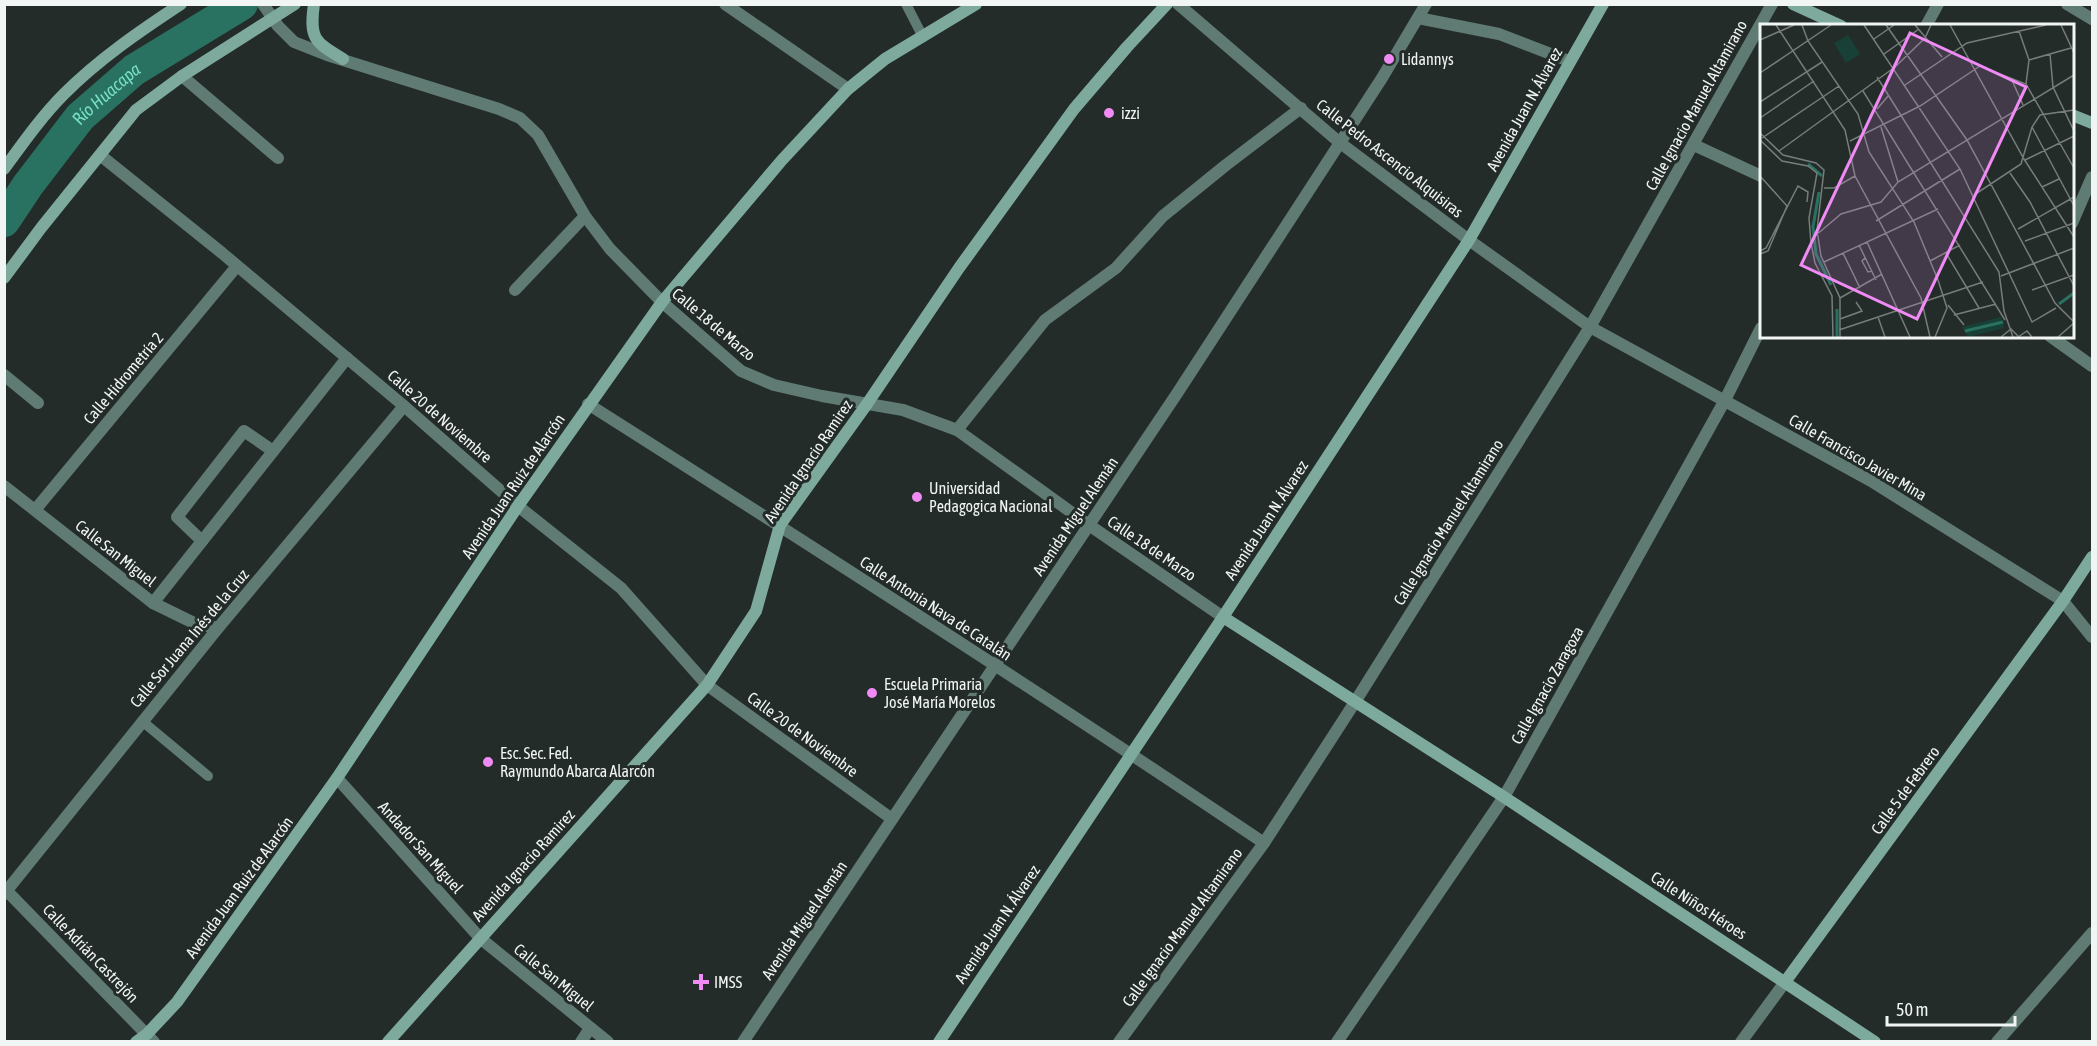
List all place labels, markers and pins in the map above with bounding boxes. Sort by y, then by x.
place label: Lidannys [1401,50,1454,69]
marker: Lidannys [1382,52,1396,66]
place label: izzi [1121,104,1140,122]
marker: izzi [1102,106,1116,120]
place label: Universidad Pedagogica Nacional [929,479,1053,516]
marker: Universidad Pedagogica Nacional [910,490,924,504]
place label: Escuela Primaria José María Morelos [884,675,996,711]
marker: Escuela Primaria José María Morelos [865,686,879,700]
place label: Esc. Sec. Fed. Raymundo Abarca Alarcón [500,744,655,781]
marker: Esc. Sec. Fed. Raymundo Abarca Alarcón [481,755,495,769]
marker: IMSS [692,973,710,991]
place label: IMSS [714,973,743,991]

